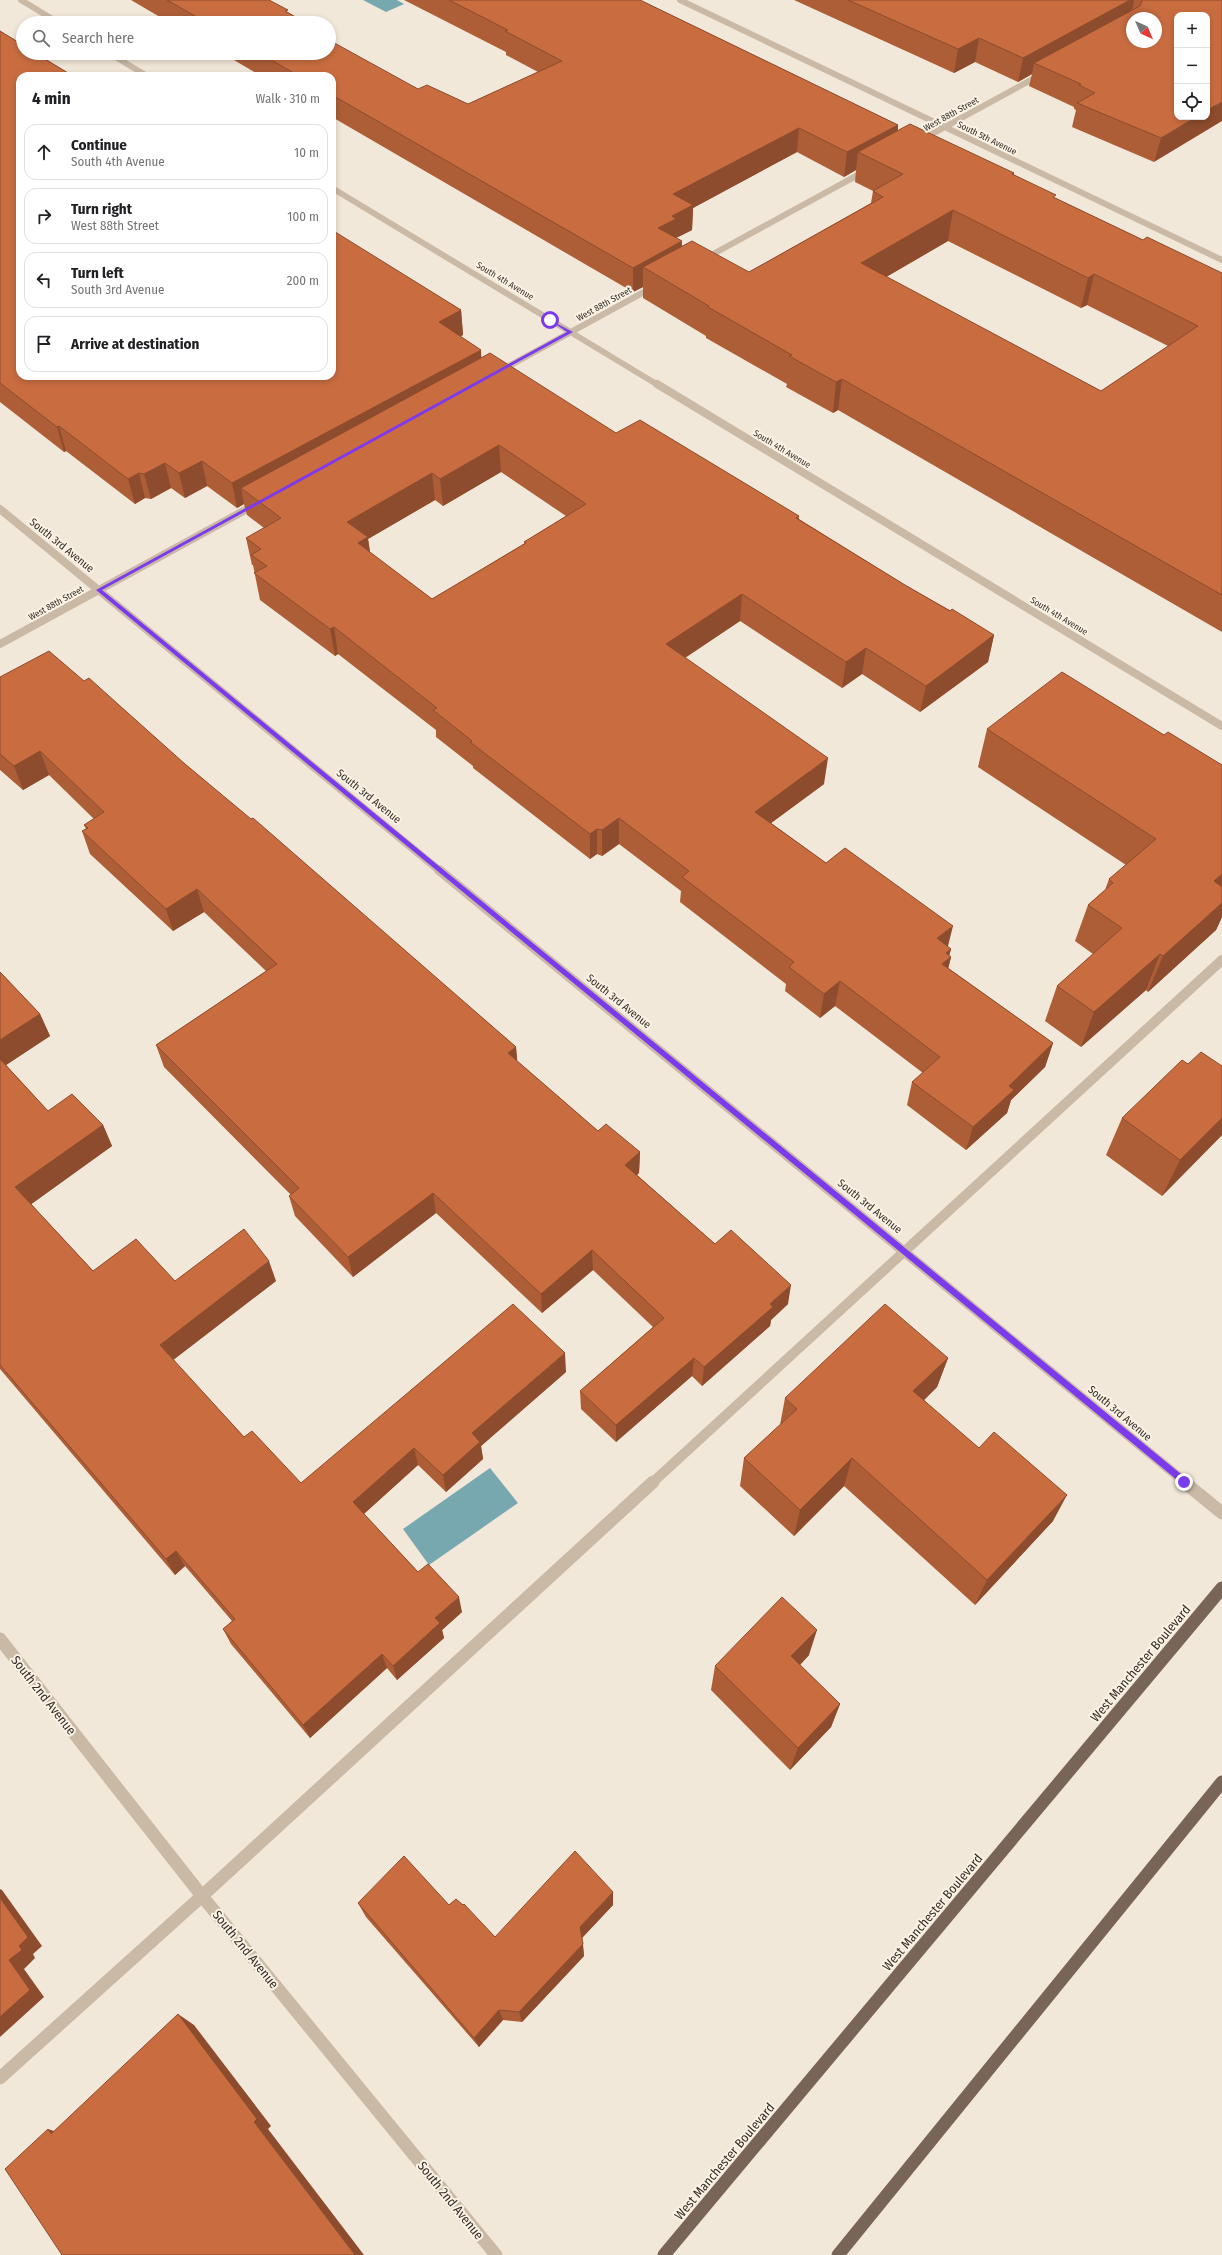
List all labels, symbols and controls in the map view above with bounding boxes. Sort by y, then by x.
north arrow [1126,12,1162,48]
map controls [1174,12,1210,120]
button: + [1174,12,1210,48]
search box [16,16,336,60]
icon: search [30,27,52,49]
text: Search here [62,29,134,47]
button: − [1174,48,1210,84]
button: locate [1174,84,1210,120]
text: 4 min [32,88,71,109]
text: Walk · 310 m [256,91,320,106]
street label: West 88th Street [922,95,980,133]
street label: South 5th Avenue [956,119,1019,157]
text: Continue [71,136,127,154]
icon: ahead [33,141,55,163]
text: 10 m [294,145,319,160]
text: South 4th Avenue [71,154,165,169]
text: Turn right [71,200,132,218]
icon: right [33,205,55,227]
text: 100 m [287,209,319,224]
text: West 88th Street [71,218,159,233]
street label: South 4th Avenue [475,260,536,302]
text: Turn left [71,264,124,282]
icon: left [33,269,55,291]
text: 200 m [287,273,319,288]
text: South 3rd Avenue [71,282,164,297]
street label: West 88th Street [575,285,633,323]
route start [541,311,559,329]
icon: arrive [33,333,55,355]
text: Arrive at destination [71,335,199,353]
street label: South 4th Avenue [752,428,813,470]
street label: South 3rd Avenue [27,515,96,575]
street label: West 88th Street [27,584,85,622]
street label: South 4th Avenue [1029,595,1090,637]
street label: South 3rd Avenue [334,766,403,826]
street label: South 3rd Avenue [584,971,653,1031]
street label: South 3rd Avenue [835,1176,904,1236]
street label: South 3rd Avenue [1085,1383,1154,1444]
route end [1175,1473,1193,1491]
street label: West Manchester Boulevard [1087,1602,1194,1725]
street label: South 2nd Avenue [8,1653,79,1738]
street label: West Manchester Boulevard [879,1851,986,1974]
street label: South 2nd Avenue [210,1907,282,1991]
street label: West Manchester Boulevard [671,2100,778,2223]
street label: South 2nd Avenue [415,2158,487,2242]

